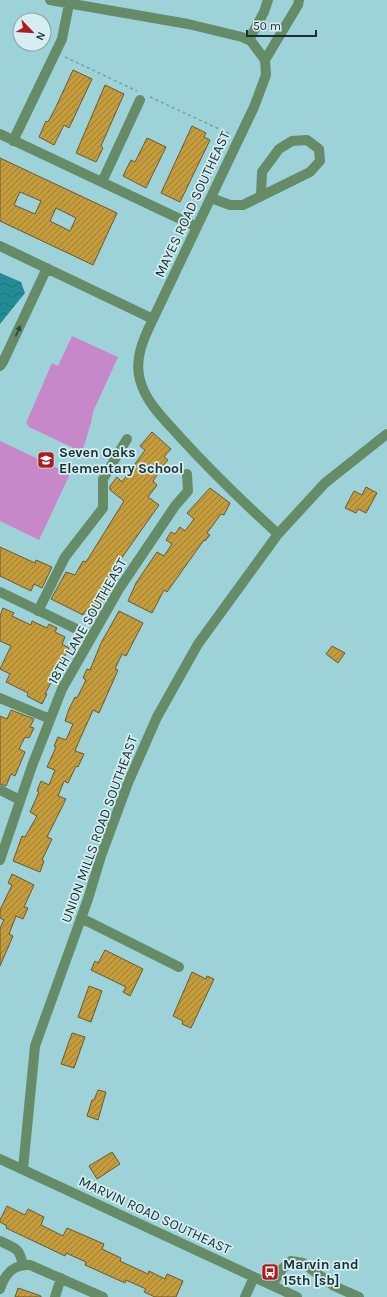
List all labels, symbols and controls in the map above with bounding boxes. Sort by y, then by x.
north arrow [12,12,52,52]
scale bar [247,12,316,38]
text: 50 m [253,19,281,33]
text: N [33,30,48,42]
street label: MAYES ROAD SOUTHEAST [151,128,234,280]
one-way arrow [15,326,21,337]
place label: Seven Oaks Elementary School [59,444,183,477]
school or university icon: Seven Oaks Elementary School [36,450,56,470]
street label: 18TH LANE SOUTHEAST [44,555,130,687]
street label: UNION MILLS ROAD SOUTHEAST [58,733,141,925]
street label: MARVIN ROAD SOUTHEAST [76,1173,234,1258]
place label: Marvin and 15th [sb] [283,1256,359,1289]
bus stop icon: Marvin and 15th [sb] [260,1262,280,1282]

